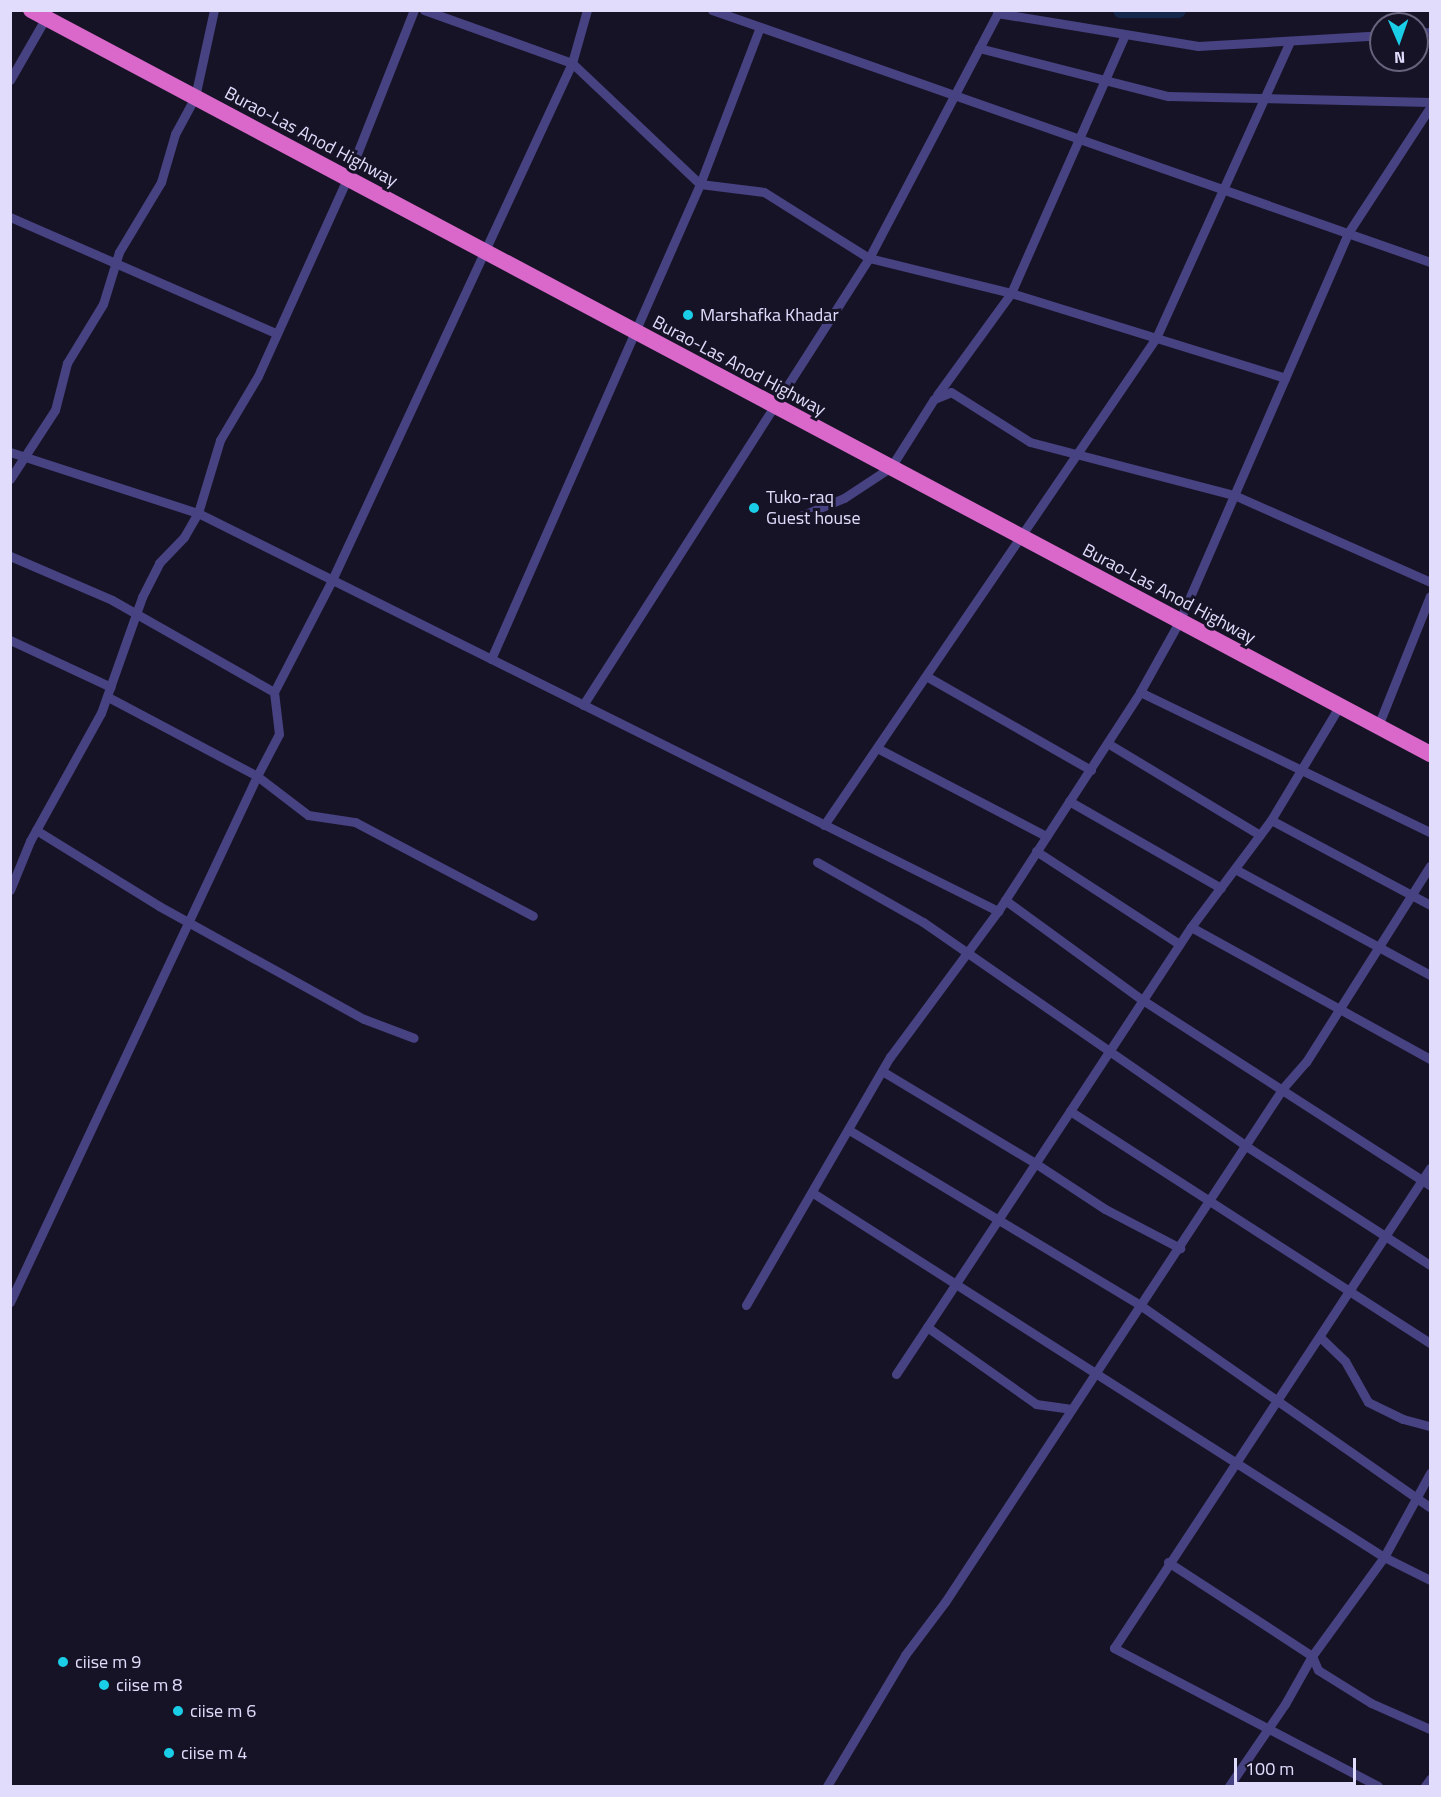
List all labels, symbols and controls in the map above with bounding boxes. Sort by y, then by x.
north arrow [1369,12,1429,72]
text: N [1394,46,1406,70]
street label: Burao-Las Anod Highway [221,82,401,192]
place label: Marshafka Khadar [700,304,839,326]
marker: Marshafka Khadar [681,308,695,322]
street label: Burao-Las Anod Highway [649,311,829,421]
place label: Tuko-raq Guest house [766,487,861,530]
marker: Tuko-raq Guest house [747,501,761,515]
street label: Burao-Las Anod Highway [1079,539,1259,649]
place label: ciise m 9 [75,1651,141,1673]
marker: ciise m 9 [56,1655,70,1669]
place label: ciise m 8 [116,1674,182,1696]
marker: ciise m 8 [97,1678,111,1692]
place label: ciise m 6 [190,1700,256,1722]
marker: ciise m 6 [171,1704,185,1718]
place label: ciise m 4 [181,1742,247,1764]
marker: ciise m 4 [162,1746,176,1760]
scale bar [1237,1746,1358,1784]
text: 100 m [1245,1755,1294,1782]

